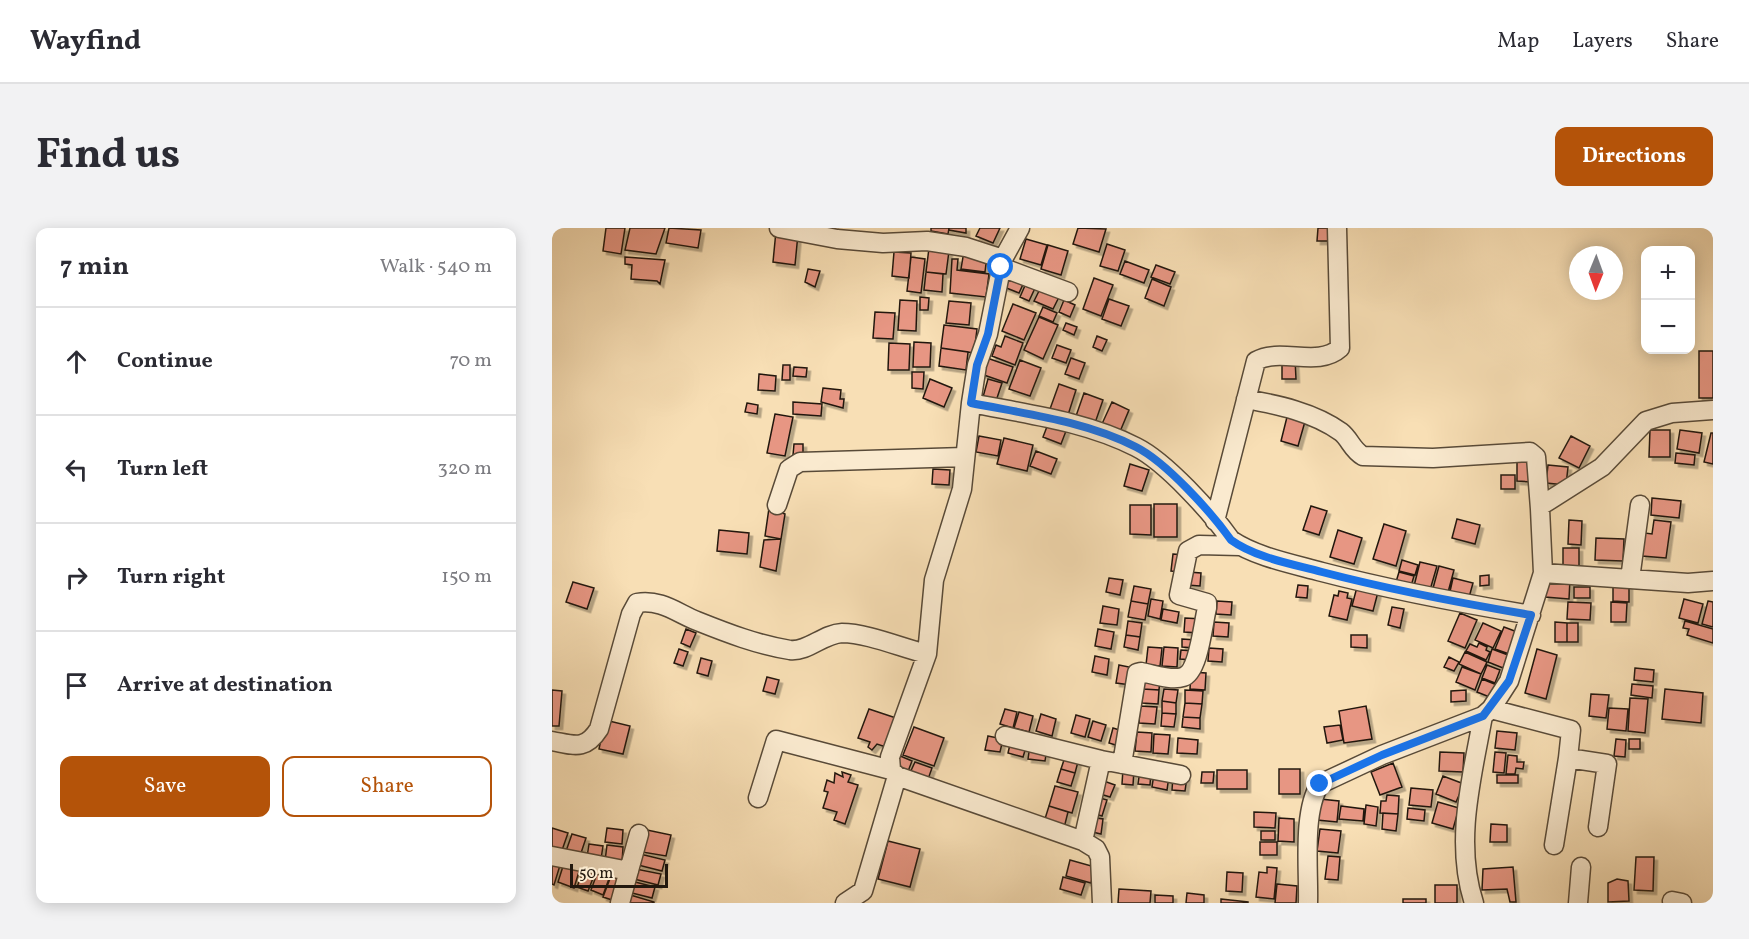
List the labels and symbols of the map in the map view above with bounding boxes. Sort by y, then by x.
north arrow [1569,246,1623,300]
route start [987,253,1013,279]
route end [1306,770,1332,796]
scale bar [570,861,668,888]

